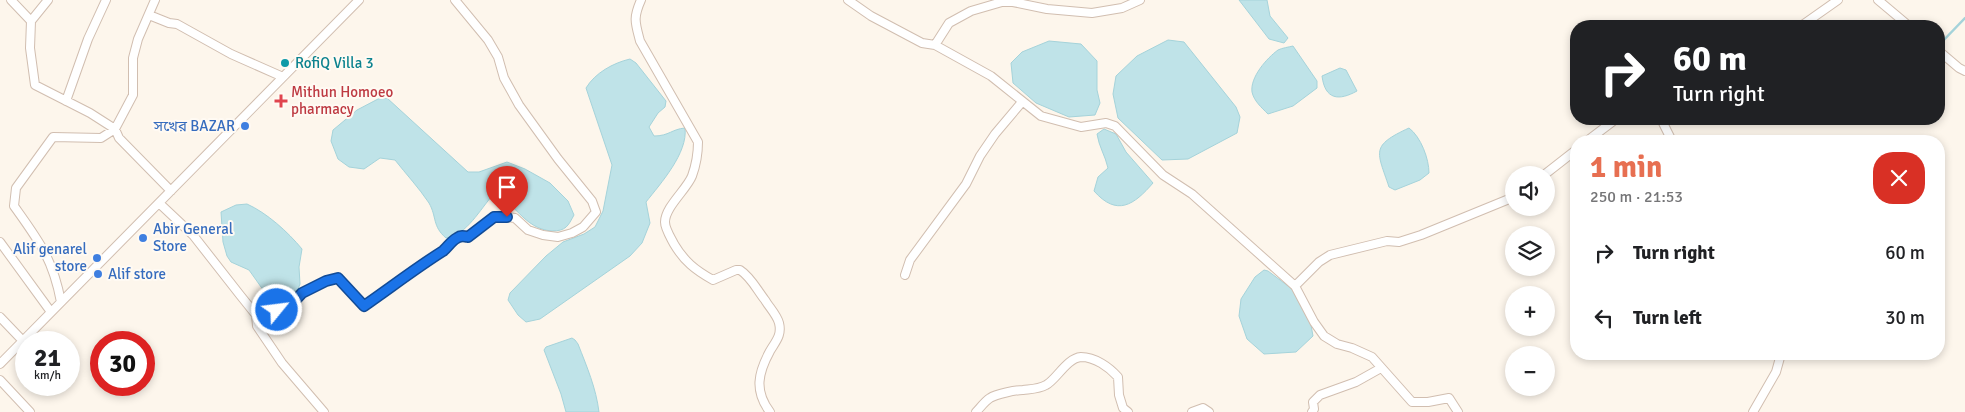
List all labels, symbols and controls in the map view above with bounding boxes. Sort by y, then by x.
text: 60 m [1673,37,1747,80]
icon: right [1590,40,1655,105]
place label: RofiQ Villa 3 [295,54,374,72]
marker: RofiQ Villa 3 [279,57,291,69]
text: Turn right [1673,80,1765,107]
place label: Mithun Homoeo pharmacy [291,83,393,118]
marker: Mithun Homoeo pharmacy [275,95,287,107]
place label: সখের BAZAR [153,117,235,135]
marker: সখের BAZAR [239,120,251,132]
text: 1 min [1590,149,1662,186]
button: close [1873,152,1925,204]
pin [486,166,528,217]
map controls [1505,166,1555,396]
button: sound [1505,166,1555,216]
icon: arrive [493,173,521,201]
text: 250 m · 21:53 [1590,187,1683,207]
place label: Abir General Store [153,220,233,255]
button: layers [1505,226,1555,276]
marker: Abir General Store [137,232,149,244]
icon: right [1590,239,1618,267]
place label: Alif genarel store [13,240,87,275]
text: Turn right [1633,241,1715,265]
text: 60 m [1885,241,1925,265]
marker: Alif genarel store [91,252,103,264]
place label: Alif store [108,265,166,283]
marker: Alif store [92,268,104,280]
position arrow [250,283,302,335]
button: + [1505,286,1555,336]
icon: left [1590,304,1618,332]
text: Turn left [1633,306,1702,330]
text: 30 m [1885,306,1925,330]
speed limit sign: 30 [90,331,155,396]
text: 21 [34,342,61,373]
button: − [1505,346,1555,396]
text: km/h [34,368,61,383]

